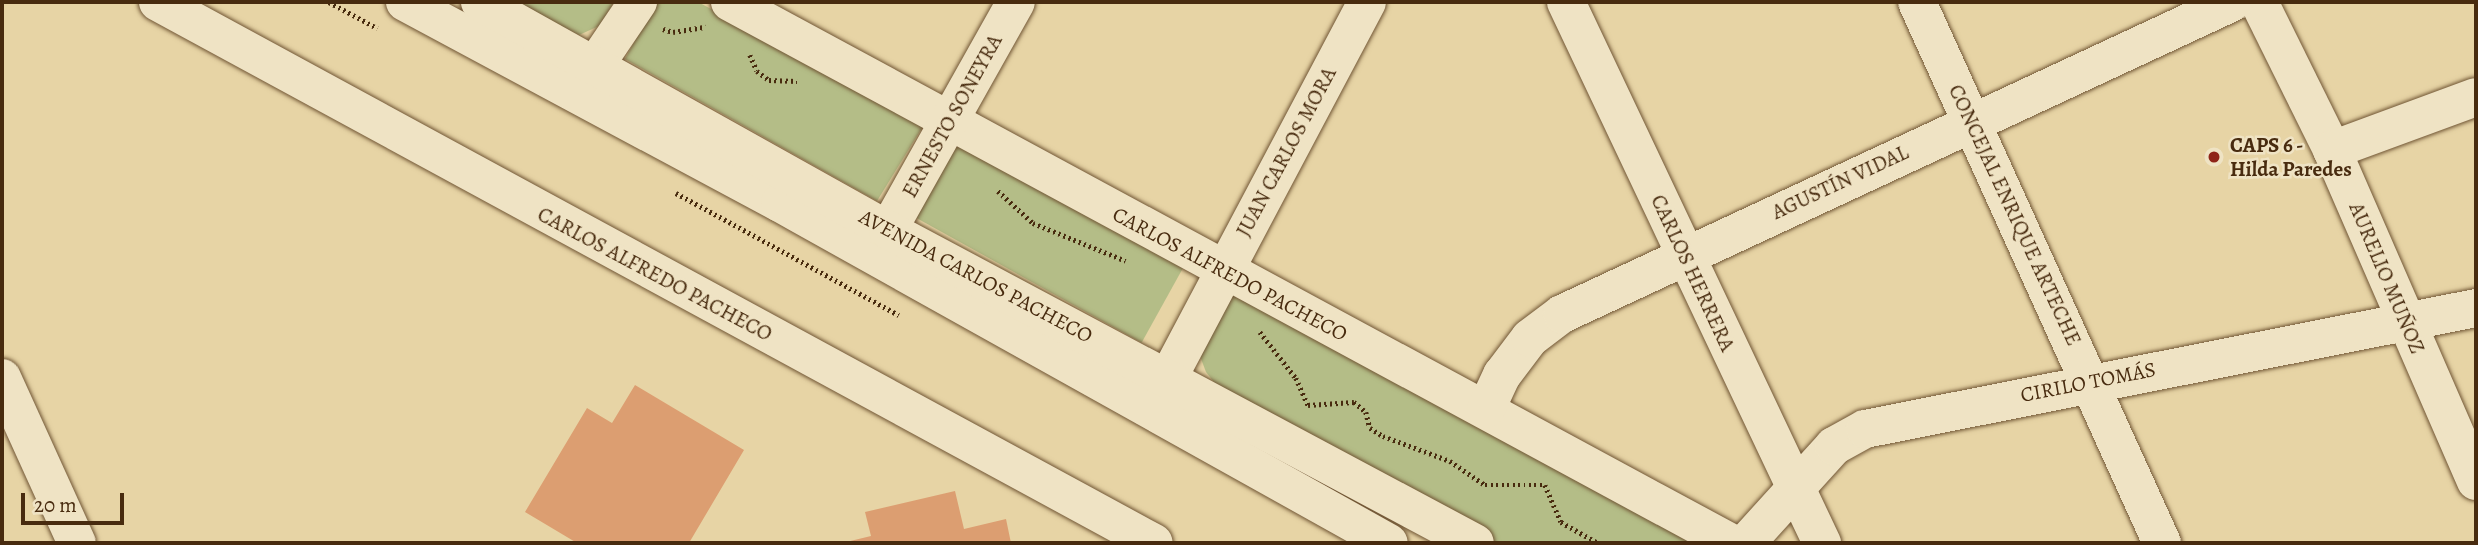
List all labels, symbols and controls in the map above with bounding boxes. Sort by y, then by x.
street label: ERNESTO SONEYRA [897,30,1007,202]
street label: JUAN CARLOS MORA [1231,63,1341,241]
street label: CONCEJAL ENRIQUE ARTECHE [1943,80,2087,350]
place label: CAPS 6 - Hilda Paredes [2230,132,2352,182]
street label: AGUSTÍN VIDAL [1768,139,1912,225]
marker: CAPS 6 - Hilda Paredes [2204,147,2224,167]
street label: CARLOS HERRERA [1646,191,1740,355]
street label: AURELIO MUÑOZ [2344,199,2430,357]
street label: CARLOS ALFREDO PACHECO [533,201,777,347]
street label: CARLOS ALFREDO PACHECO [1108,201,1352,347]
street label: AVENIDA CARLOS PACHECO [855,204,1097,348]
street label: CIRILO TOMÁS [2018,357,2158,407]
scale bar [24,478,128,522]
text: 20 m [34,491,77,519]

